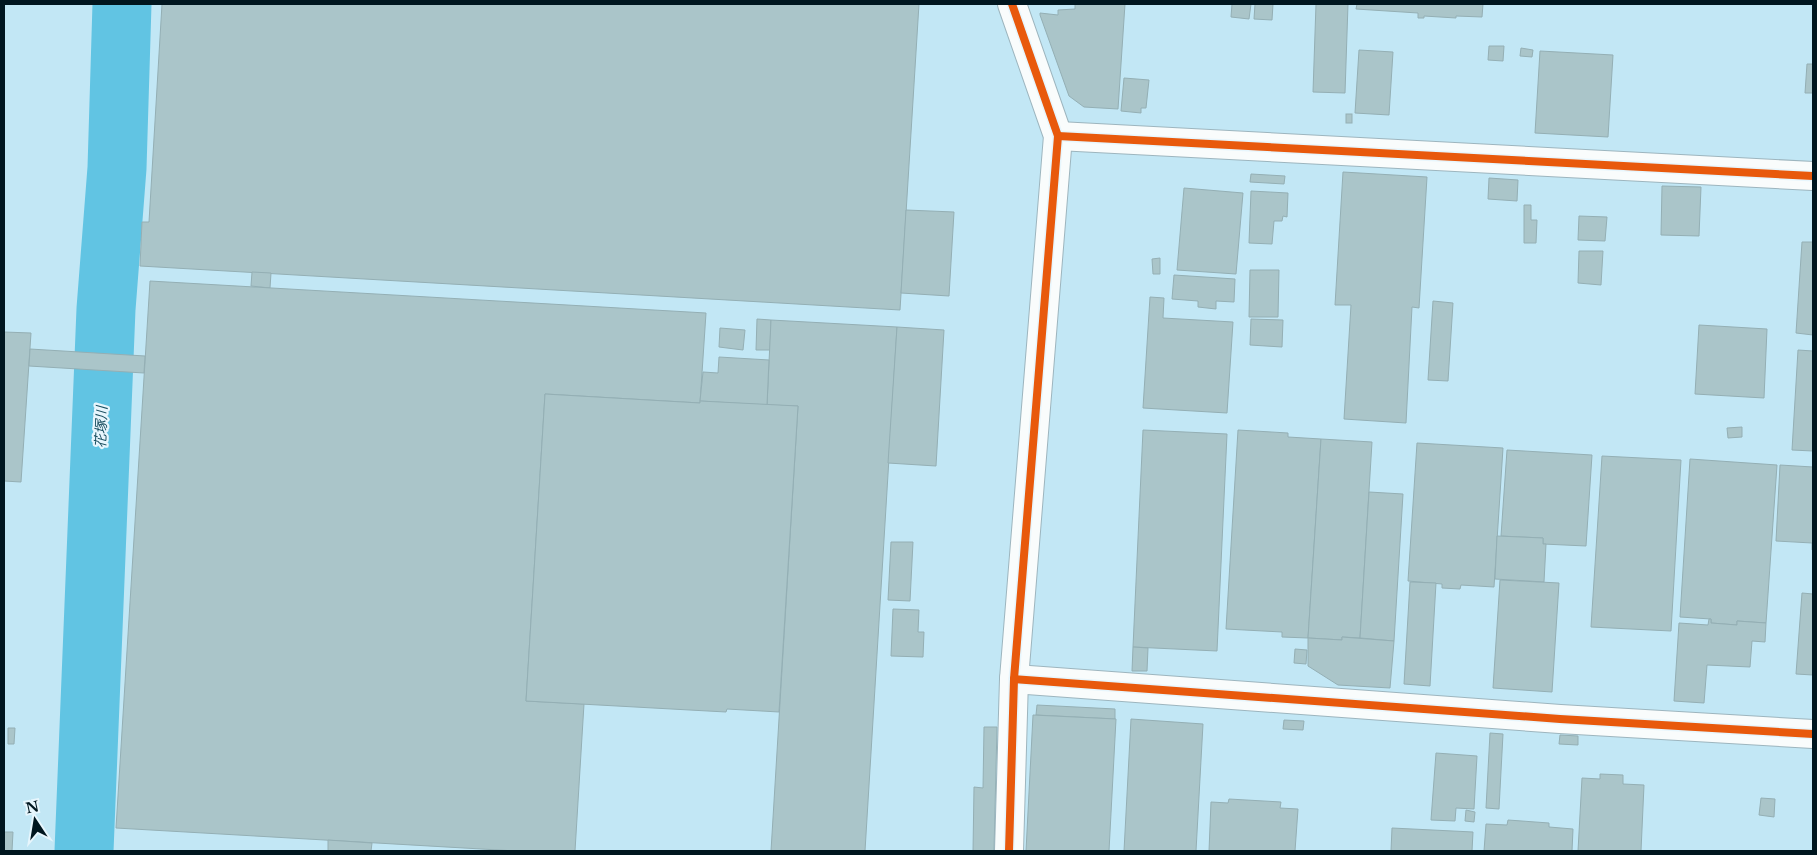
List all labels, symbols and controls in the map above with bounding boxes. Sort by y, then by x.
water label: 花塚川 [91,404,111,448]
north arrow [10,795,60,845]
text: N [24,797,41,817]

